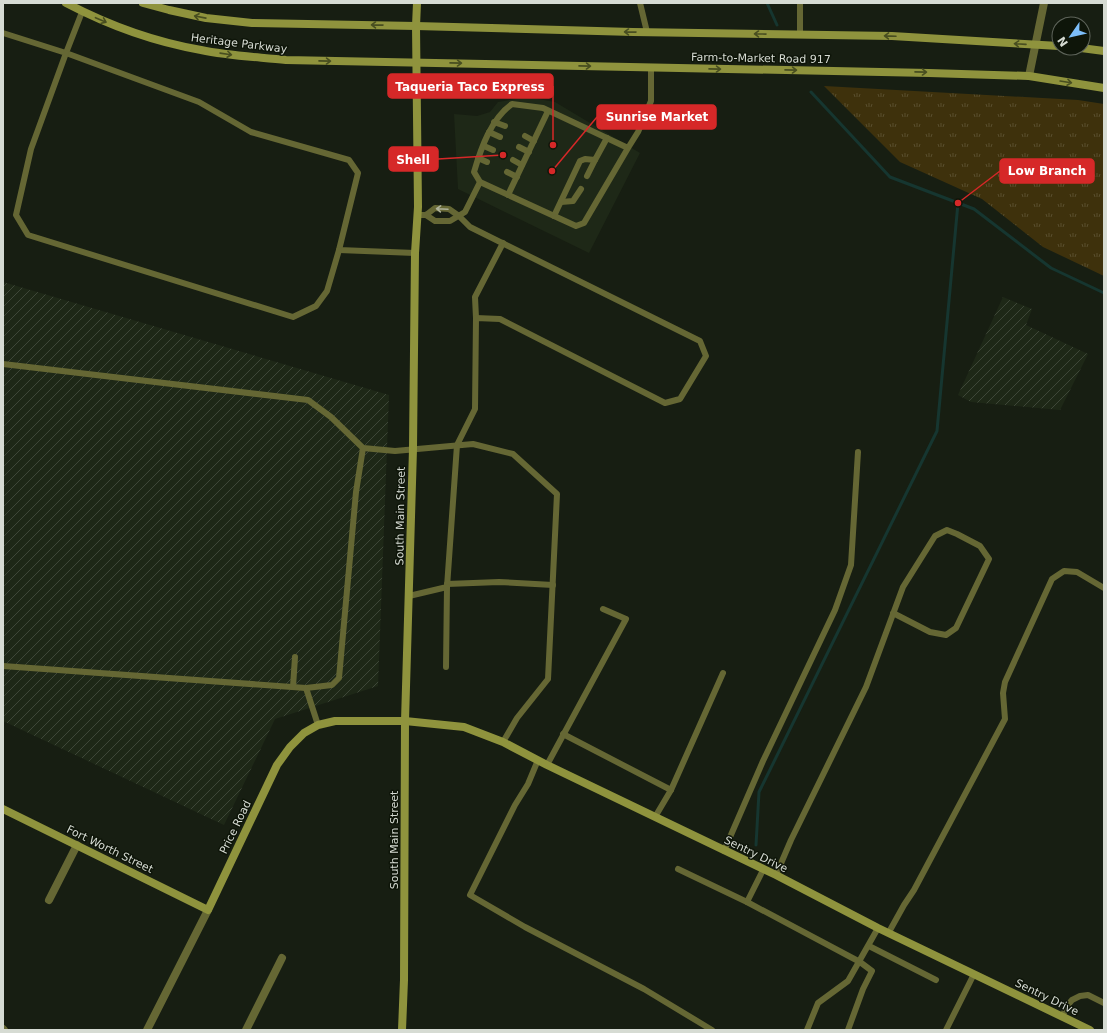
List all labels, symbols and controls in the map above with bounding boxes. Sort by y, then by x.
one-way arrow [194,12,207,20]
north arrow [1051,16,1091,56]
one-way arrow [95,17,107,24]
one-way arrow [371,22,384,29]
one-way arrow [624,28,637,36]
one-way arrow [754,30,767,38]
street label: Heritage Parkway [190,31,288,56]
one-way arrow [884,32,897,40]
text: N [1055,34,1071,49]
one-way arrow [1014,40,1027,47]
one-way arrow [219,50,232,58]
street label: Farm-to-Market Road 917 [691,51,831,66]
one-way arrow [318,57,331,65]
one-way arrow [449,60,462,67]
one-way arrow [578,62,591,70]
one-way arrow [708,65,721,72]
one-way arrow [784,66,797,74]
one-way arrow [914,69,927,76]
callout: Taqueria Taco Express [388,74,553,98]
one-way arrow [1060,78,1073,86]
text: Taqueria Taco Express [395,80,545,94]
callout: Sunrise Market [597,105,716,129]
text: Sunrise Market [606,110,709,124]
callout: Shell [389,147,438,171]
text: Shell [396,153,430,167]
callout: Low Branch [1000,159,1094,183]
text: Low Branch [1008,164,1086,178]
one-way arrow [436,205,449,212]
street label: South Main Street [393,466,408,565]
street label: South Main Street [388,790,401,889]
street label: Price Road [217,798,254,856]
street label: Fort Worth Street [64,823,156,876]
street label: Sentry Drive [722,834,790,875]
street label: Sentry Drive [1013,977,1081,1018]

